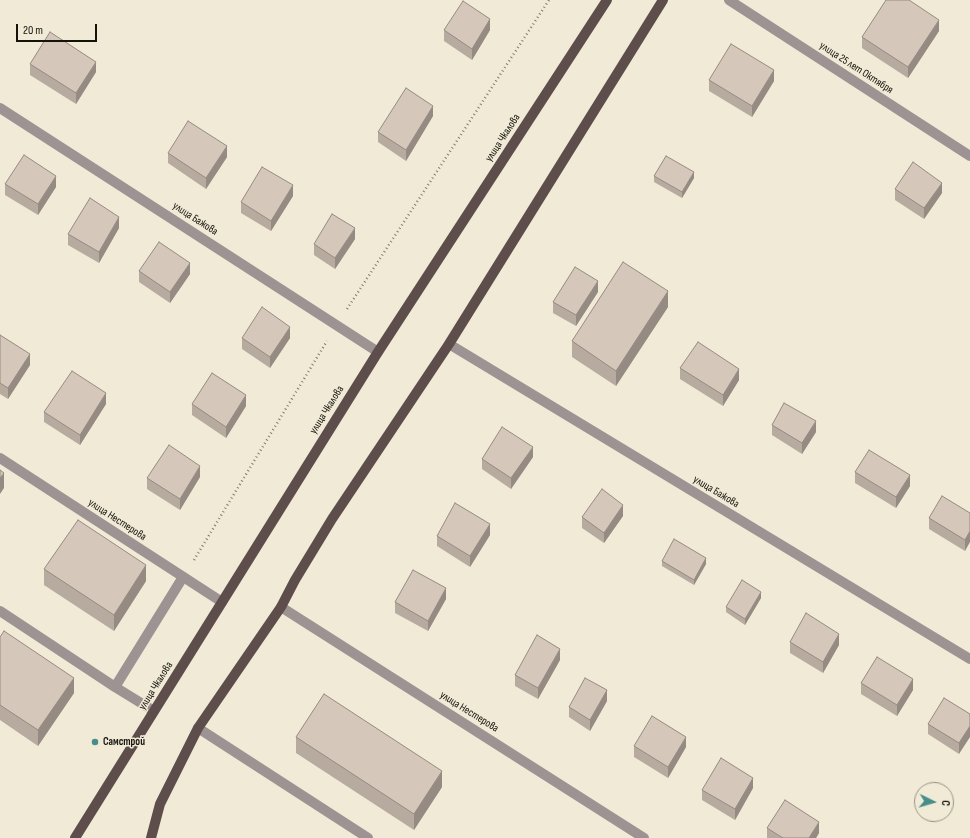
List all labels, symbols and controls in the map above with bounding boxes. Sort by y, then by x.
scale bar [18,16,99,42]
text: 20 m [23,23,43,38]
street label: улица 25 лет Октября [817,39,895,97]
street label: улица Чкалова [483,112,523,164]
street label: улица Бажова [170,199,220,239]
street label: улица Чкалова [307,384,347,436]
street label: улица Бажова [691,473,741,511]
street label: улица Нестерова [85,496,149,544]
street label: улица Чкалова [136,660,176,712]
street label: улица Нестерова [437,689,501,735]
place label: Самстрой [103,735,145,749]
marker: Самстрой [90,737,100,747]
north arrow [914,782,954,822]
text: С [939,800,952,806]

